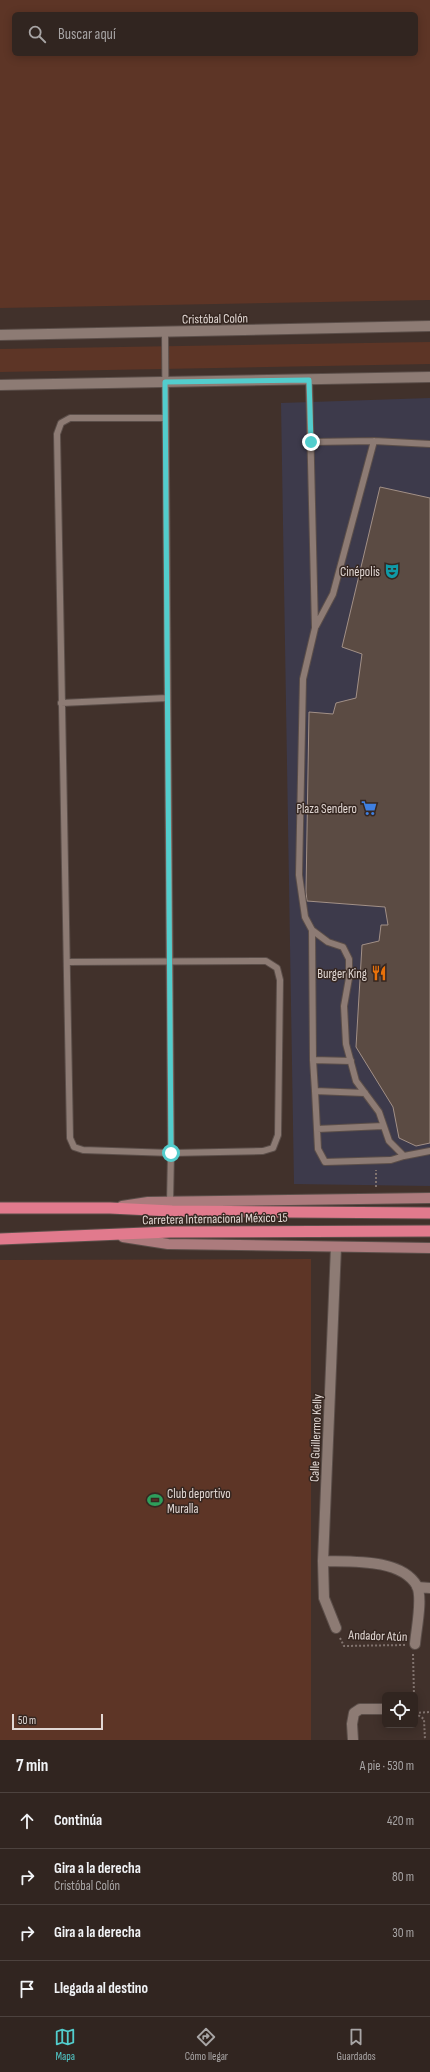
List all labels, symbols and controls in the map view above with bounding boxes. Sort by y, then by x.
search box [12,12,418,56]
icon: search [26,23,48,45]
text: Buscar aquí [58,25,116,44]
street label: Cristóbal Colón [182,310,248,328]
route end [302,433,320,451]
theatre icon: Cinépolis [383,562,401,580]
place label: Cinépolis [340,564,380,580]
supermarket icon: Plaza Sendero [360,799,378,817]
place label: Plaza Sendero [296,801,357,817]
restaurant icon: Burger King [370,964,388,982]
place label: Burger King [317,966,367,982]
route start [162,1144,180,1162]
street label: Carretera Internacional México 15 [142,1210,288,1228]
street label: Calle Guillermo Kelly [306,1394,326,1482]
place label: Club deportivo Muralla [167,1486,231,1517]
sports icon: Club deportivo Muralla [146,1491,164,1509]
street label: Andador Atún [347,1627,408,1645]
map controls [382,1692,418,1728]
button: locate [382,1692,418,1728]
scale bar [12,1712,103,1731]
text: 50 m [18,1714,36,1727]
text: 7 min [16,1756,48,1776]
text: A pie · 530 m [360,1758,414,1774]
icon: ahead [16,1810,38,1832]
text: Continúa [54,1811,102,1830]
text: 420 m [387,1813,414,1829]
text: Gira a la derecha [54,1859,141,1878]
icon: right [16,1866,38,1888]
text: 80 m [392,1869,414,1885]
text: Cristóbal Colón [54,1878,120,1894]
icon: right [16,1922,38,1944]
text: Gira a la derecha [54,1923,141,1942]
text: 30 m [392,1925,414,1941]
icon: arrive [16,1978,38,2000]
text: Llegada al destino [54,1979,148,1998]
tab: Mapa [54,2026,76,2063]
tab: Cómo llegar [185,2026,228,2063]
tab: Guardados [337,2026,376,2063]

